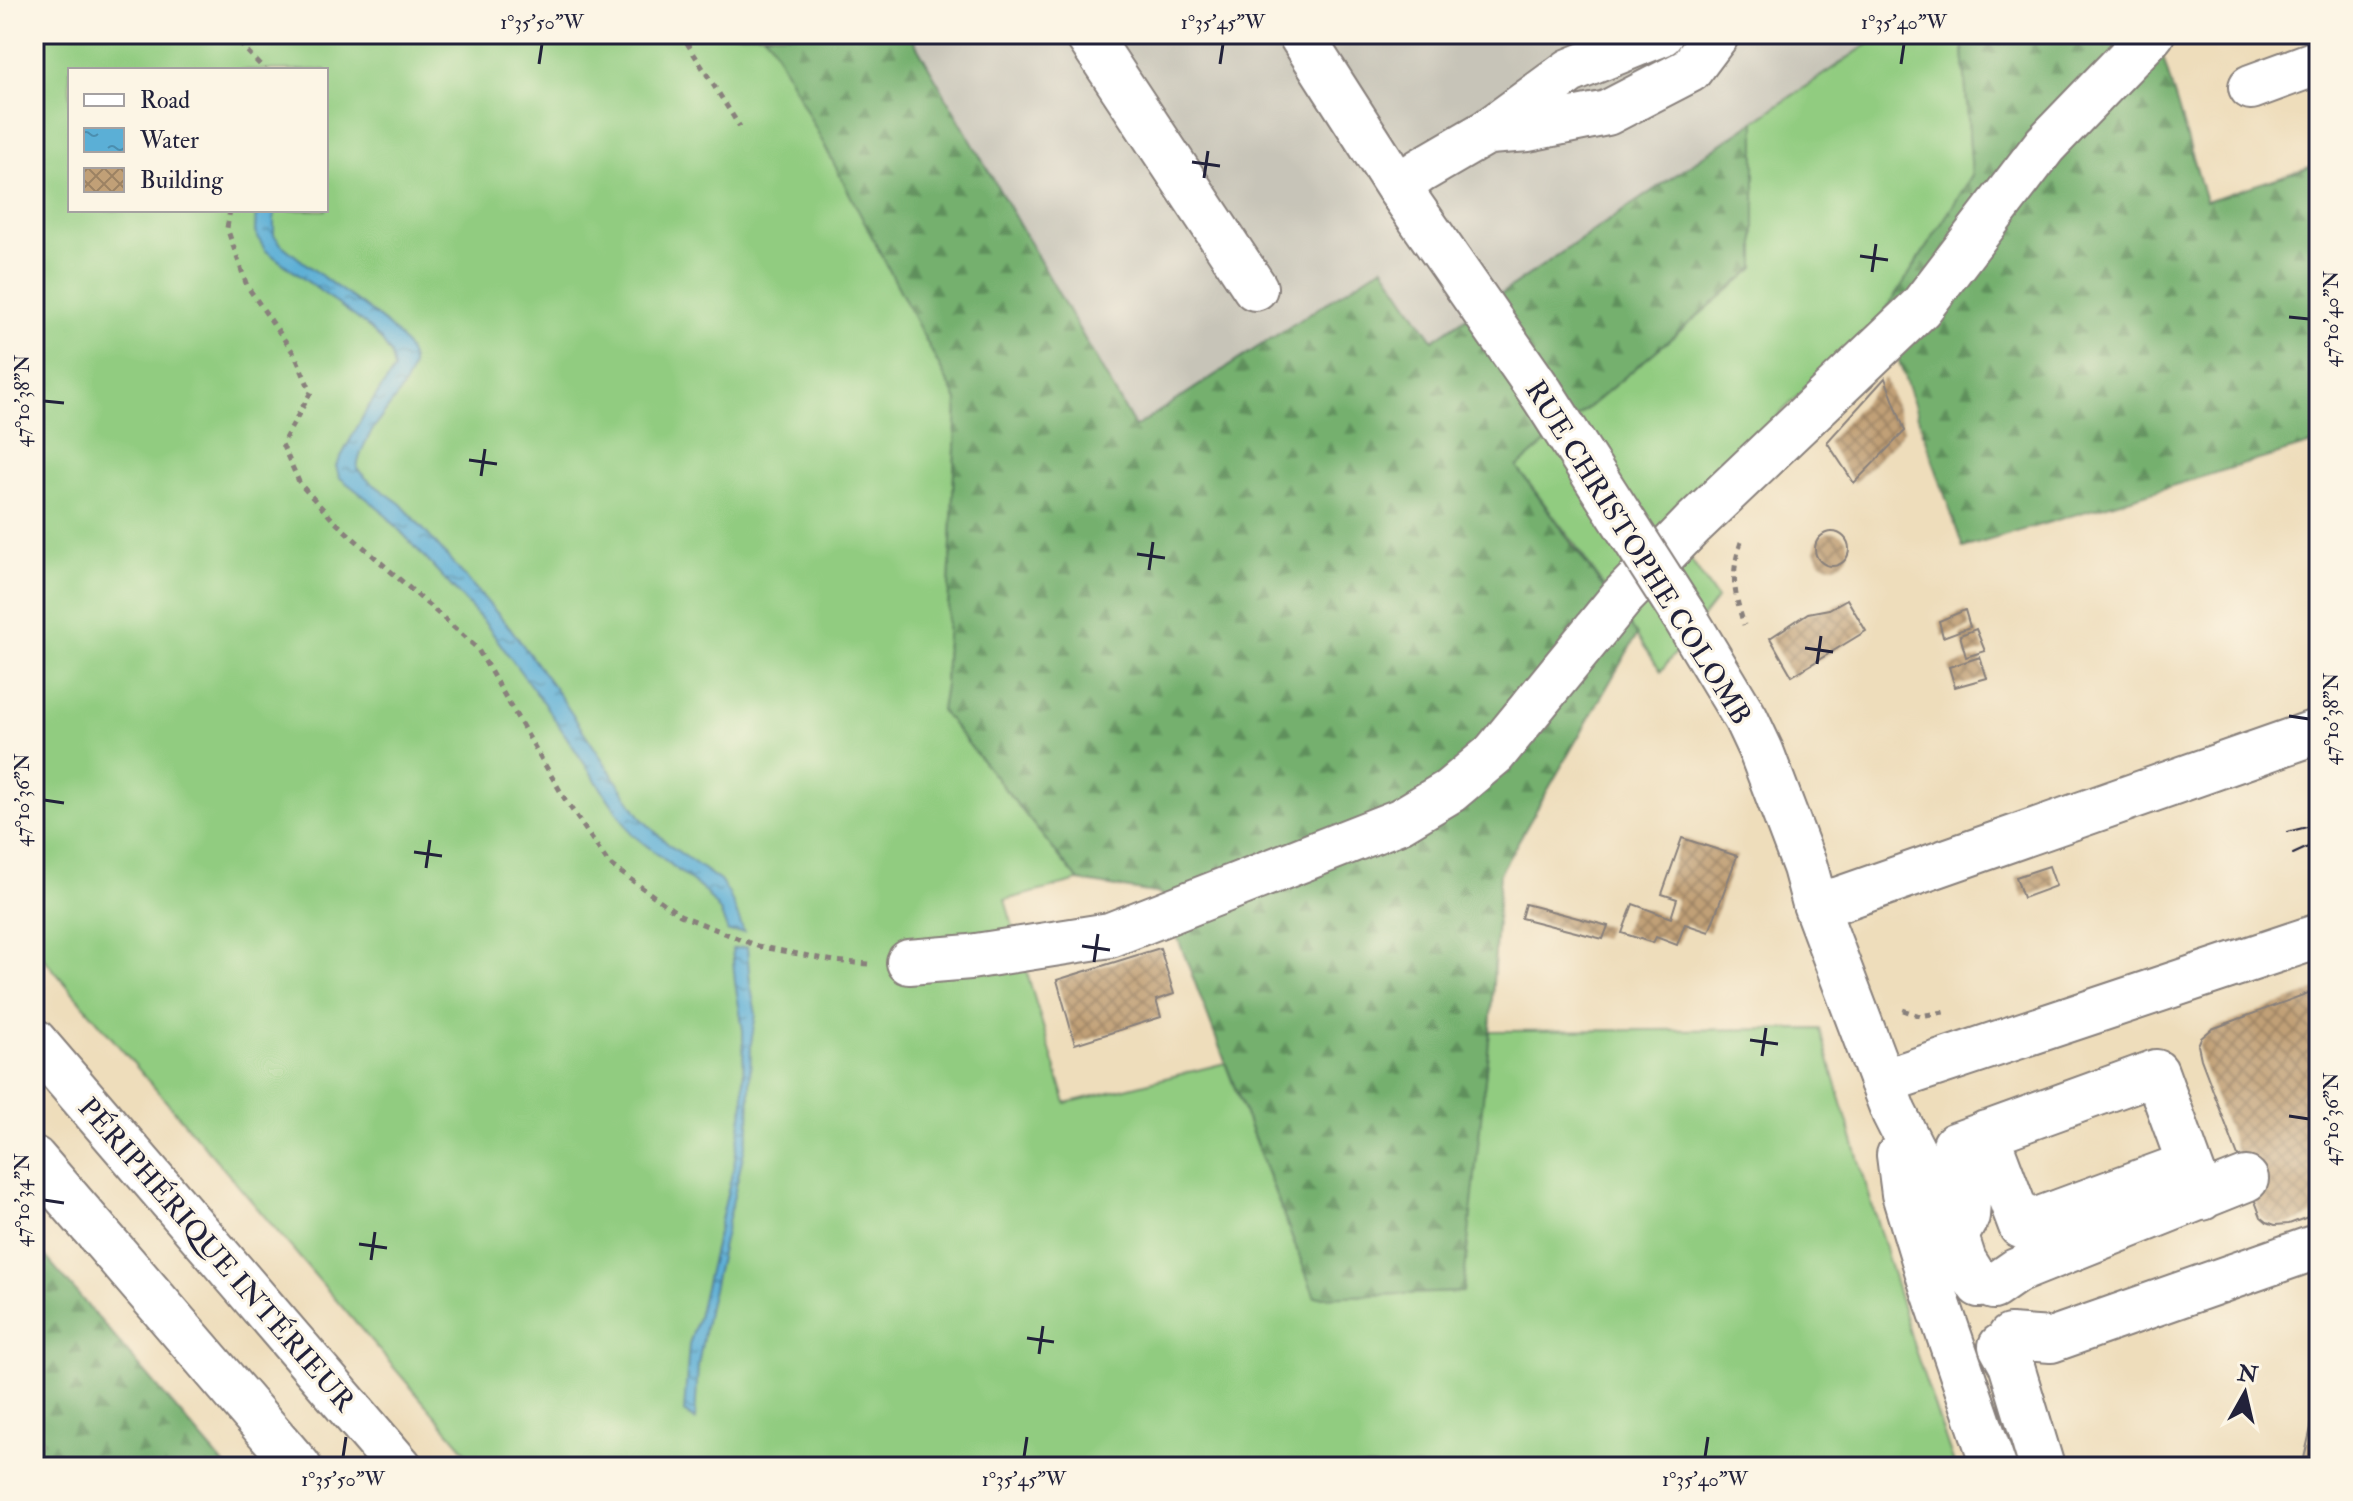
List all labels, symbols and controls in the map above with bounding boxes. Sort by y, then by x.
text: 1°35'50"W [500,10,585,35]
text: 1°35'45"W [1181,10,1266,35]
text: 1°35'40"W [1861,10,1948,35]
legend [68,68,328,212]
text: Road [140,85,190,116]
text: Water [139,125,199,156]
text: Building [140,165,224,196]
text: 47°10'40"N [2319,271,2344,367]
text: 47°10'38"N [10,355,35,447]
street label: RUE CHRISTOPHE COLOMB [1517,374,1758,731]
text: 47°10'38"N [2319,673,2344,765]
text: 47°10'36"N [10,753,35,847]
text: 47°10'36"N [2319,1072,2344,1166]
street label: PÉRIPHÉRIQUE INTÉRIEUR [70,1091,362,1420]
text: 47°10'34"N [10,1153,35,1247]
north arrow [2205,1353,2285,1433]
text: N [2235,1359,2260,1389]
text: 1°35'50"W [301,1467,386,1492]
text: 1°35'45"W [982,1467,1067,1492]
text: 1°35'40"W [1662,1467,1749,1492]

